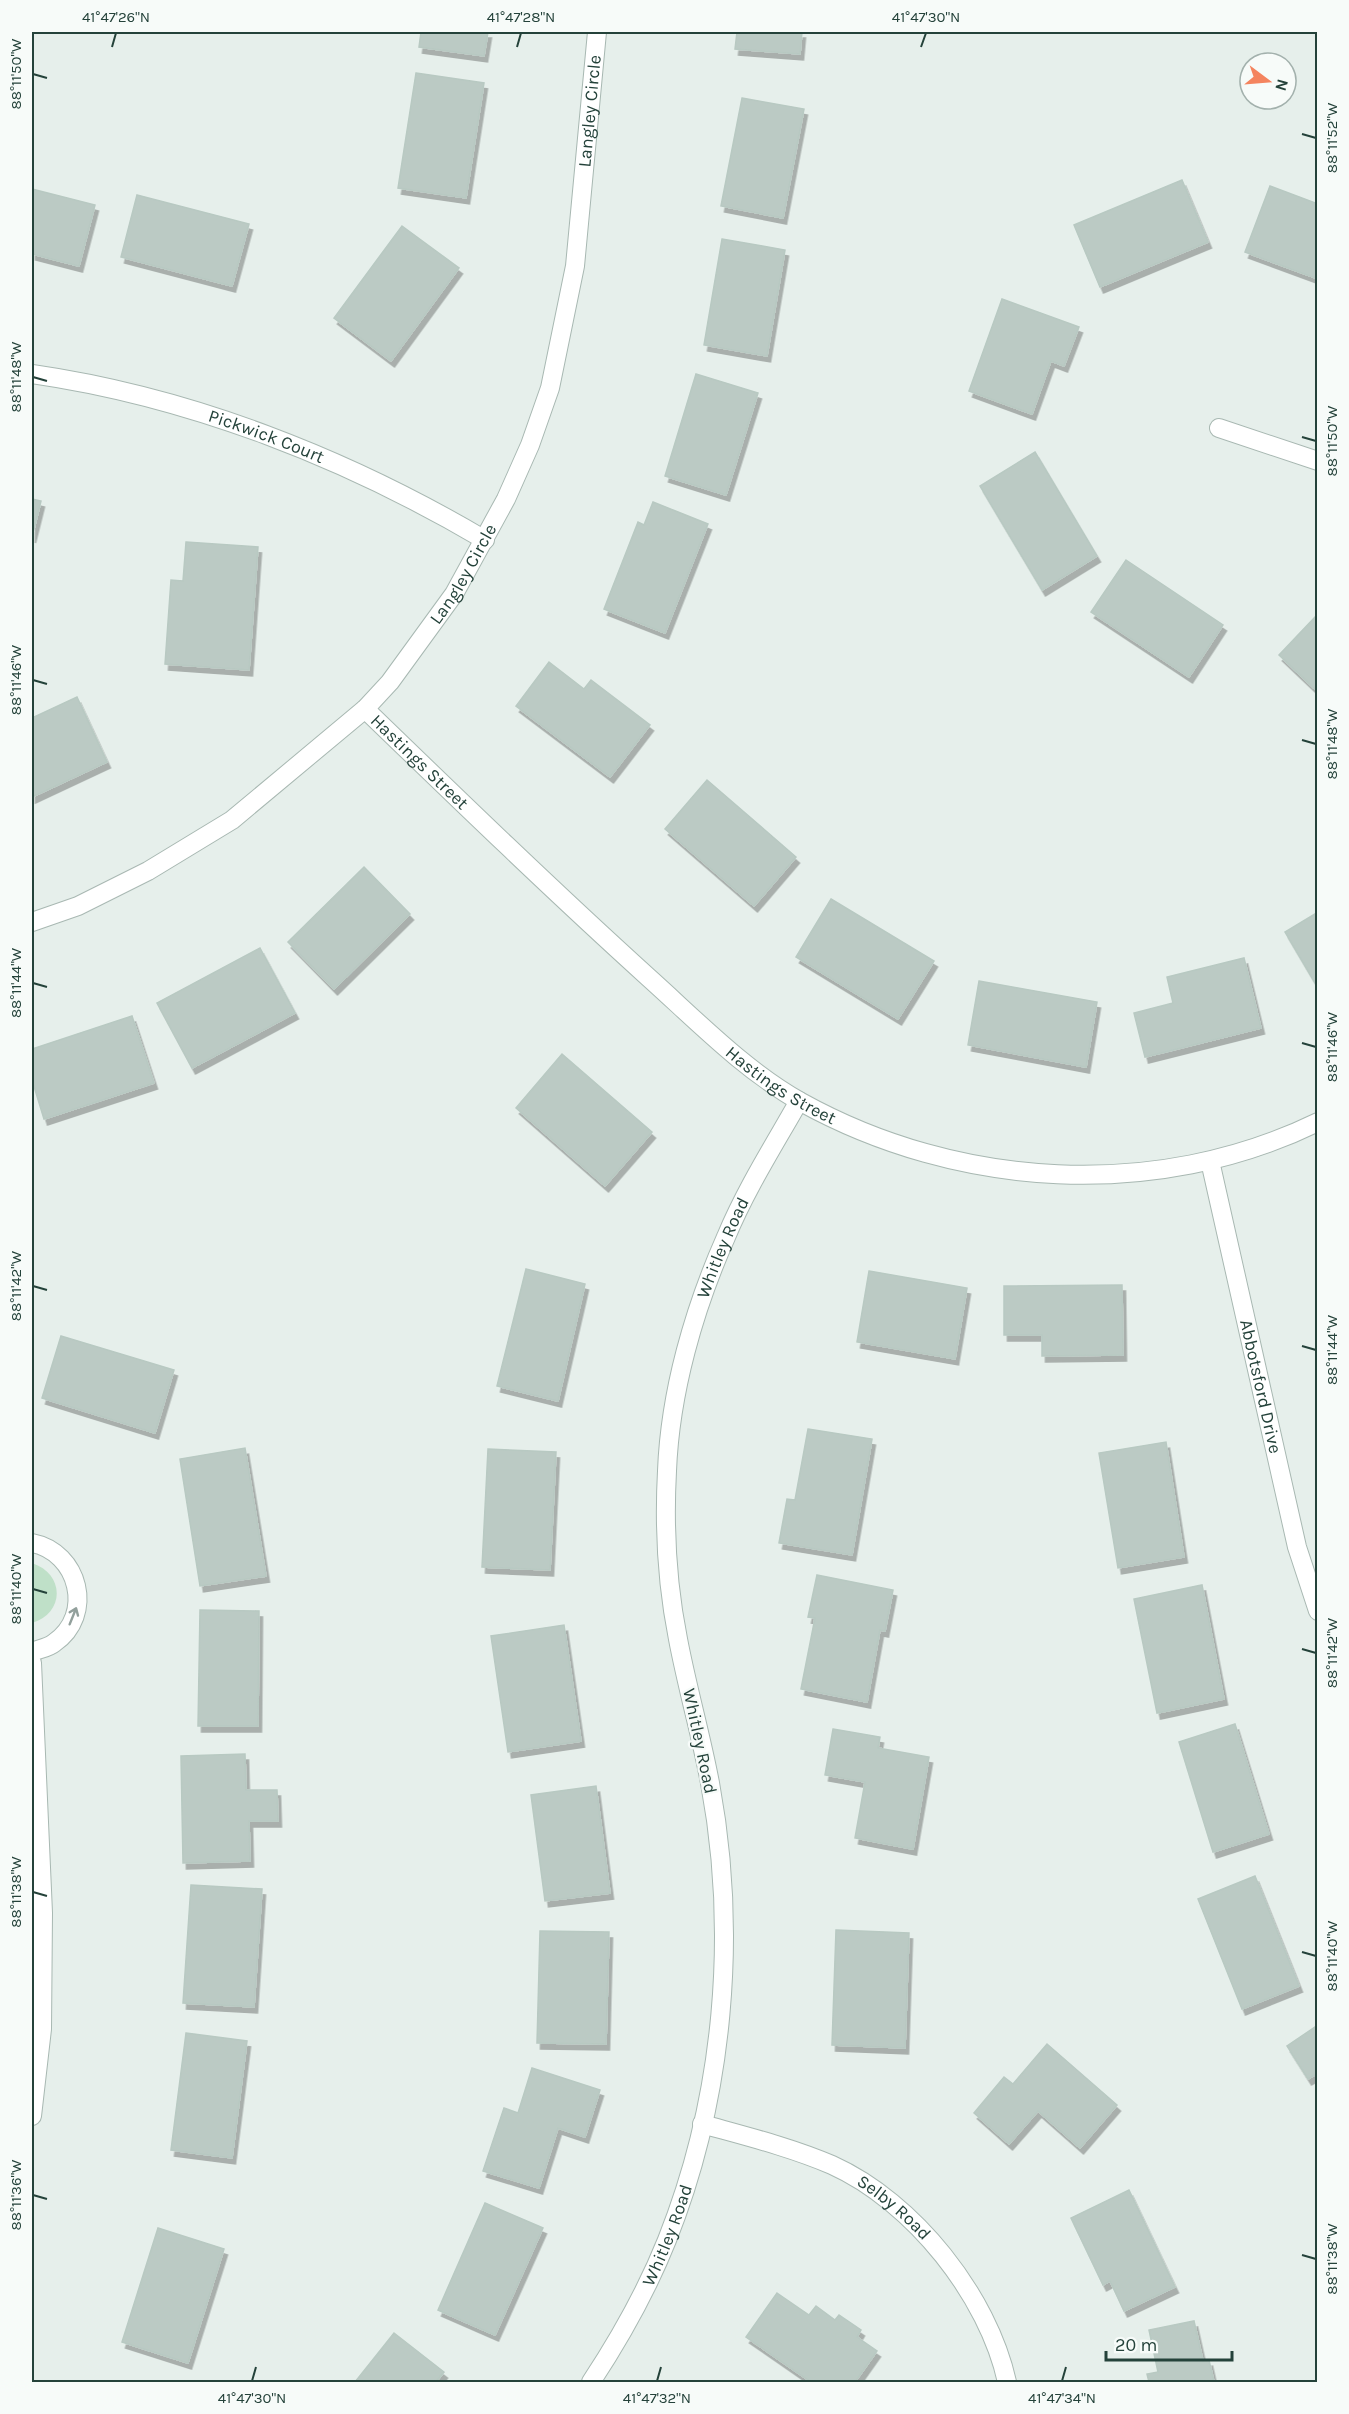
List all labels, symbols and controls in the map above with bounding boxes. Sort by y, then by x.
text: 41°47'26"N [82,8,150,26]
text: 41°47'28"N [487,8,555,26]
text: 41°47'30"N [892,8,960,26]
text: 88°11'50"W [7,38,25,109]
north arrow [1238,51,1298,111]
street label: Langley Circle [573,54,606,168]
text: N [1271,77,1293,93]
text: 88°11'52"W [1323,102,1341,173]
text: 88°11'48"W [7,341,25,413]
street label: Pickwick Court [206,405,328,468]
text: 88°11'50"W [1323,405,1341,476]
street label: Langley Circle [425,520,501,628]
text: 88°11'46"W [7,644,25,715]
text: 88°11'48"W [1323,708,1341,780]
street label: Hastings Street [366,709,473,814]
text: 88°11'44"W [7,947,25,1018]
text: 88°11'46"W [1323,1011,1341,1082]
street label: Hastings Street [721,1041,840,1129]
street label: Whitley Road [692,1194,754,1301]
text: 88°11'42"W [7,1250,25,1321]
text: 88°11'44"W [1323,1314,1341,1385]
street label: Abbotsford Drive [1235,1317,1287,1456]
text: 88°11'40"W [7,1553,25,1624]
one-way arrow [69,1607,80,1626]
text: 88°11'42"W [1323,1617,1341,1688]
street label: Whitley Road [678,1686,722,1796]
text: 88°11'38"W [7,1856,25,1928]
text: 88°11'40"W [1323,1920,1341,1991]
text: 88°11'36"W [7,2159,25,2230]
street label: Selby Road [853,2170,936,2245]
street label: Whitley Road [637,2182,697,2290]
text: 88°11'38"W [1323,2223,1341,2295]
scale bar [1106,2324,1232,2362]
text: 20 m [1115,2334,1157,2356]
text: 41°47'30"N [218,2389,286,2407]
text: 41°47'32"N [623,2389,691,2407]
text: 41°47'34"N [1028,2389,1096,2407]

